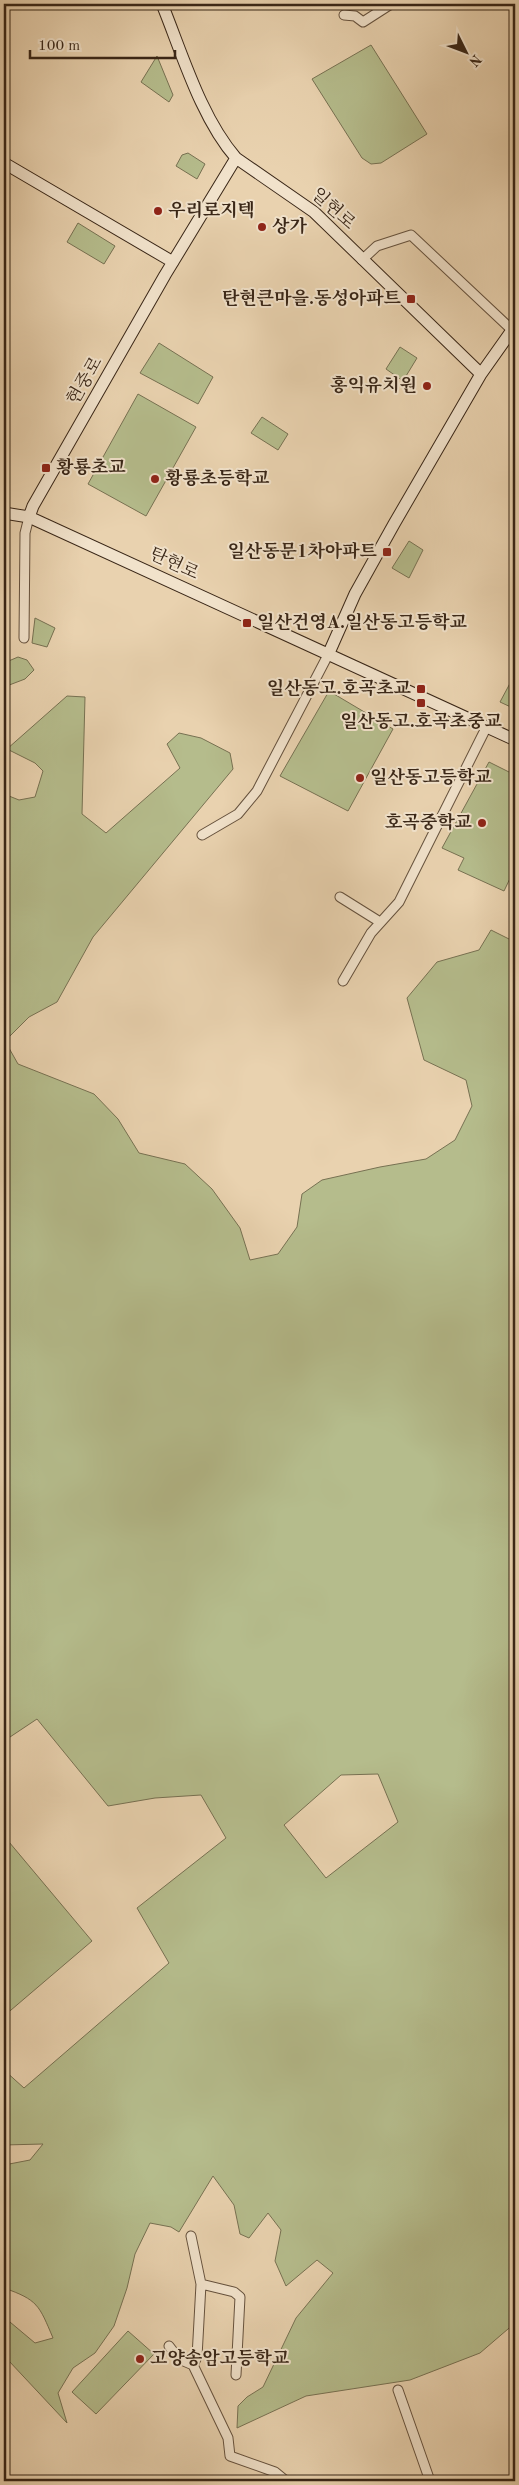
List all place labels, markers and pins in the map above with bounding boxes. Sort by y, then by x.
place label: 우리로지텍 [168,200,255,220]
marker: 우리로지텍 [152,205,164,217]
place label: 상가 [272,216,307,236]
marker: 상가 [256,221,268,233]
place label: 탄현큰마을.동성아파트 [222,288,402,308]
marker: 탄현큰마을.동성아파트 [405,293,417,305]
place label: 홍익유치원 [330,375,417,395]
marker: 홍익유치원 [421,380,433,392]
place label: 황룡초교 [56,457,126,477]
marker: 황룡초교 [40,462,52,474]
place label: 황룡초등학교 [165,468,270,488]
marker: 황룡초등학교 [149,473,161,485]
place label: 일산동문1차아파트 [227,541,378,561]
marker: 일산동문1차아파트 [381,546,393,558]
place label: 일산건영A.일산동고등학교 [257,612,467,632]
marker: 일산건영A.일산동고등학교 [241,617,253,629]
place label: 일산동고.호곡초교 [267,678,412,698]
marker: 일산동고.호곡초교 [415,683,427,695]
marker: 일산동고.호곡초중교 [415,697,427,709]
place label: 일산동고.호곡초중교 [340,711,502,731]
place label: 일산동고등학교 [370,767,492,787]
marker: 일산동고등학교 [354,772,366,784]
place label: 호곡중학교 [385,812,473,832]
marker: 호곡중학교 [476,817,488,829]
place label: 고양송암고등학교 [150,2348,290,2368]
marker: 고양송암고등학교 [134,2353,146,2365]

